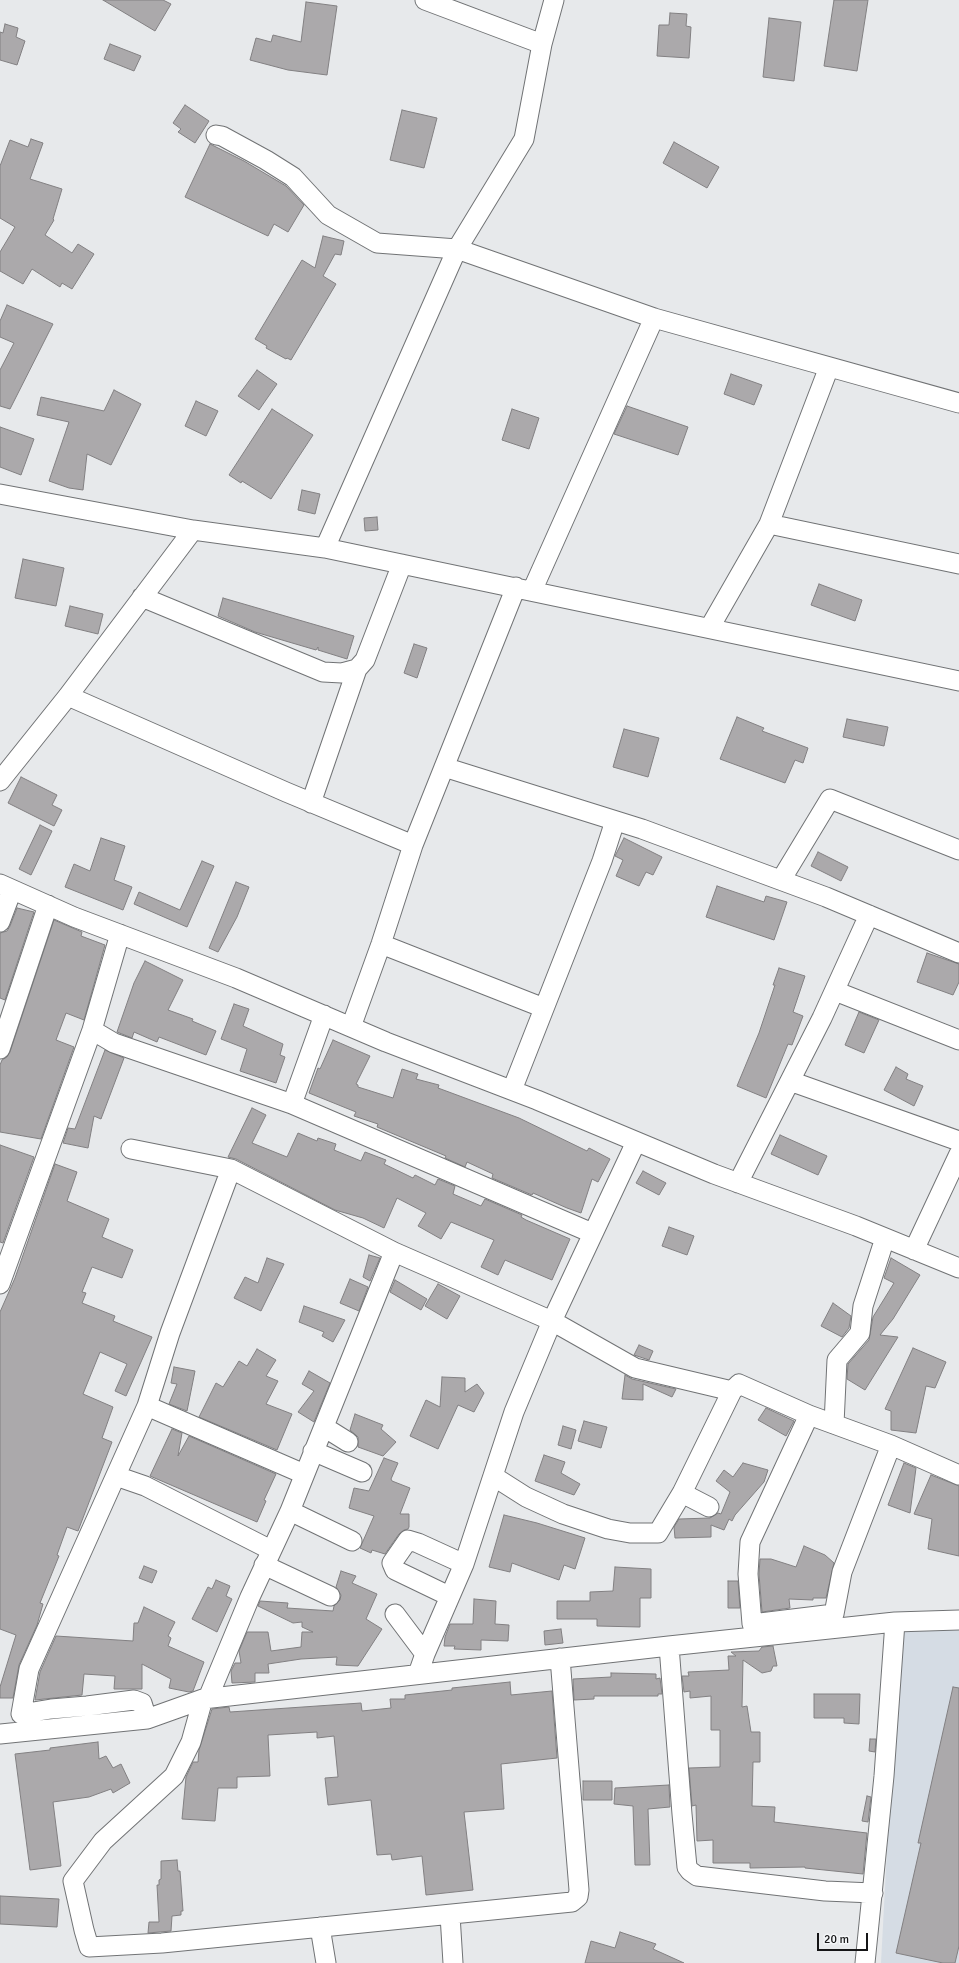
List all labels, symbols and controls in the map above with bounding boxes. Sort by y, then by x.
scale bar [819,1925,870,1951]
text: 20 m [824,1932,849,1947]

